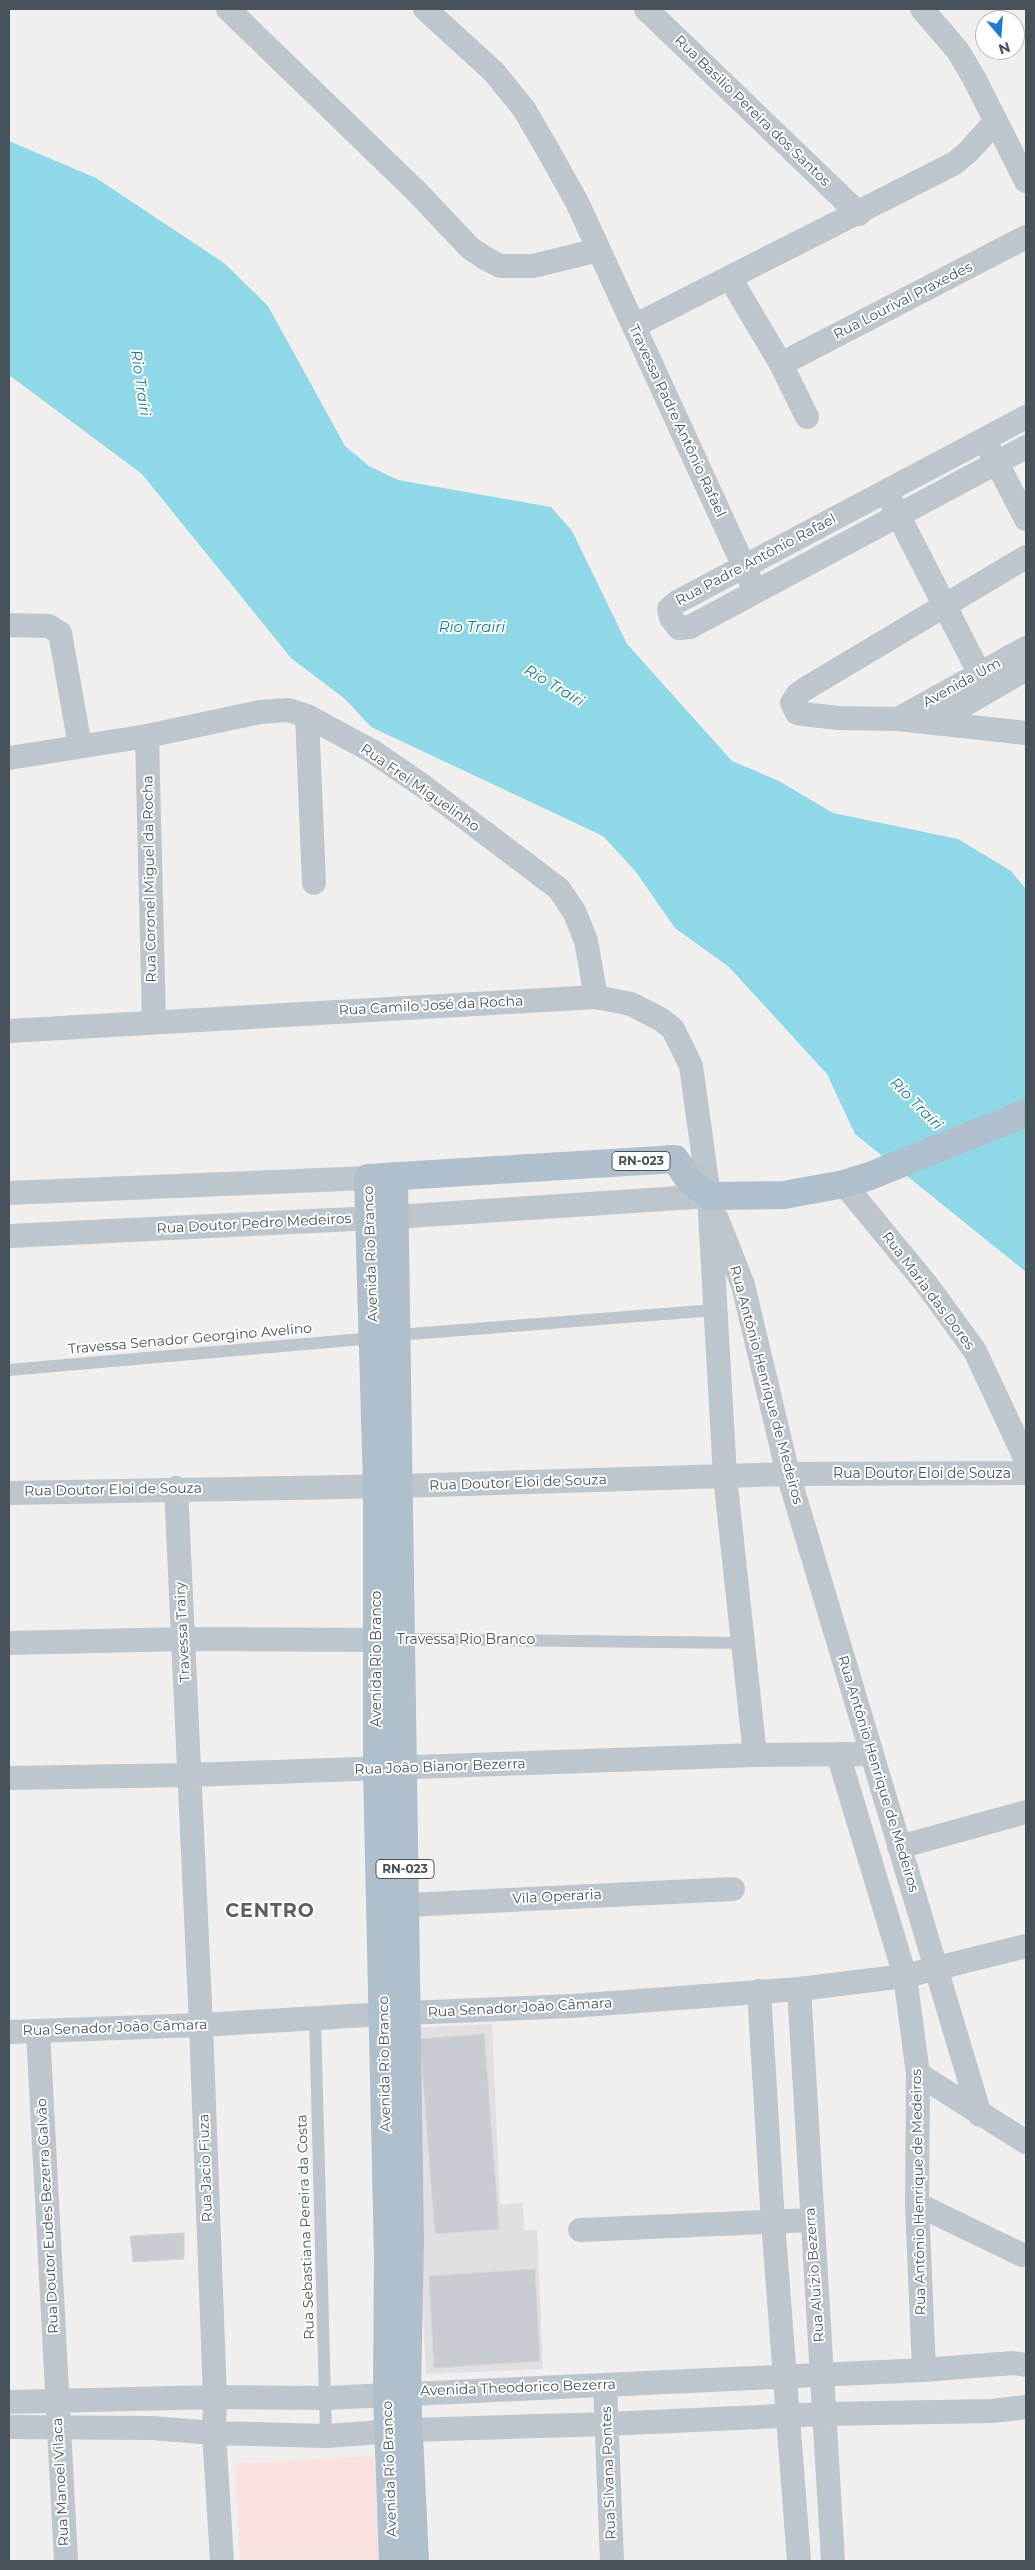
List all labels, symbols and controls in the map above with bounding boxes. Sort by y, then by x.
north arrow [975,10,1025,60]
street label: Rua Basilio Pereira dos Santos [671,32,833,190]
text: N [996,38,1012,59]
street label: Rua Lourival Praxedes [831,259,975,343]
street label: Travessa Padre Antônio Rafael [625,322,729,520]
water label: Rio Traíri [126,349,154,417]
street label: Rua Padre Antônio Rafael [673,510,839,610]
water label: Rio Trairi [439,619,505,637]
street label: Avenida Um [920,655,1004,711]
water label: Rio Traíri [521,661,587,711]
street label: Rua Frei Miguelinho [357,741,483,835]
street label: Rua Coronel Miguel da Rocha [140,775,160,983]
street label: Rua Camilo José da Rocha [338,993,524,1019]
water label: Rio Traíri [886,1074,946,1134]
road number: RN-023 [612,1152,670,1170]
street label: Avenida Rio Branco [360,1186,382,1322]
street label: Rua Doutor Pedro Medeiros [156,1211,352,1237]
street label: Rua Maria das Dores [878,1229,978,1353]
street label: Rua Antônio Henrique de Medeiros [726,1264,806,1506]
street label: Travessa Senador Georgino Avelino [67,1320,313,1358]
street label: Rua Doutor Eloi de Souza [833,1466,1011,1482]
street label: Rua Doutor Eloi de Souza [429,1472,607,1494]
street label: Rua Doutor Eloi de Souza [24,1480,202,1500]
street label: Travessa Trairy [172,1581,194,1683]
street label: Avenida Rio Branco [369,1591,385,1727]
street label: Travessa Rio Branco [397,1632,535,1648]
street label: Rua Antônio Henrique de Medeiros [834,1654,922,1894]
street label: Rua João Bianor Bezerra [354,1756,526,1778]
road number: RN-023 [376,1860,434,1878]
street label: Vila Operaria [512,1886,602,1908]
district label: CENTRO [224,1900,316,1922]
street label: Rua Senador João Câmara [427,1995,613,2021]
street label: Avenida Rio Branco [375,1996,395,2132]
street label: Rua Senador João Câmara [22,2016,208,2040]
street label: Rua Antônio Henrique de Medeiros [908,2069,930,2315]
street label: Rua Doutor Eudes Bezerra Galvão [33,2098,63,2334]
street label: Rua Jacio Fiuza [196,2114,216,2222]
street label: Rua Sebastiana Pereira da Costa [294,2114,318,2340]
street label: Rua Aluizio Bezerra [802,2207,828,2343]
street label: Avenida Theodorico Bezerra [420,2376,616,2400]
street label: Avenida Rio Branco [379,2401,401,2537]
street label: Rua Silvana Pontes [598,2406,620,2540]
street label: Rua Manoel Vilaca [49,2417,73,2547]

